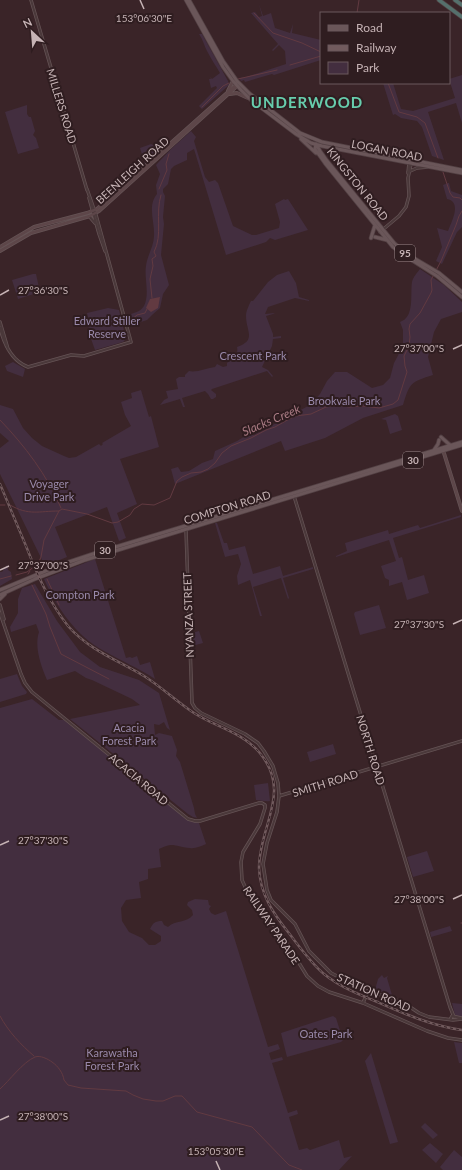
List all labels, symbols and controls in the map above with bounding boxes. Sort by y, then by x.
north arrow [12,12,52,52]
text: 153°06'30"E [116,12,172,24]
legend [320,12,450,84]
text: N [21,15,34,30]
text: Road [356,20,383,35]
text: Railway [356,40,397,55]
text: Park [356,60,380,75]
street label: MILLERS ROAD [44,67,80,145]
district label: UNDERWOOD [251,93,363,111]
street label: BEENLEIGH ROAD [93,134,171,206]
street label: LOGAN ROAD [350,137,424,163]
street label: KINGSTON ROAD [325,145,391,223]
road number: 95 [395,245,415,261]
text: 27°36'30"S [18,284,68,296]
park label: Edward Stiller Reserve [74,314,140,340]
text: 27°37'00"S [394,342,444,354]
park label: Crescent Park [220,349,287,362]
park label: Brookvale Park [308,394,381,407]
water label: Slacks Creek [240,401,303,439]
road number: 30 [403,452,423,468]
park label: Voyager Drive Park [24,477,75,503]
street label: COMPTON ROAD [182,488,272,526]
road number: 30 [95,542,115,558]
text: 27°37'00"S [18,559,68,571]
street label: NYANZA STREET [180,572,196,658]
park label: Compton Park [45,588,115,601]
text: 27°37'30"S [394,618,444,630]
street label: NORTH ROAD [354,713,388,787]
park label: Acacia Forest Park [102,721,157,747]
street label: ACACIA ROAD [107,750,171,808]
street label: SMITH ROAD [290,767,360,799]
text: 27°37'30"S [18,834,68,846]
street label: RAILWAY PARADE [241,883,303,967]
text: 27°38'00"S [394,893,444,905]
street label: STATION ROAD [335,970,413,1014]
park label: Oates Park [300,1027,353,1040]
park label: Karawatha Forest Park [85,1046,140,1072]
text: 27°38'00"S [18,1110,68,1122]
text: 153°05'30"E [188,1145,244,1157]

